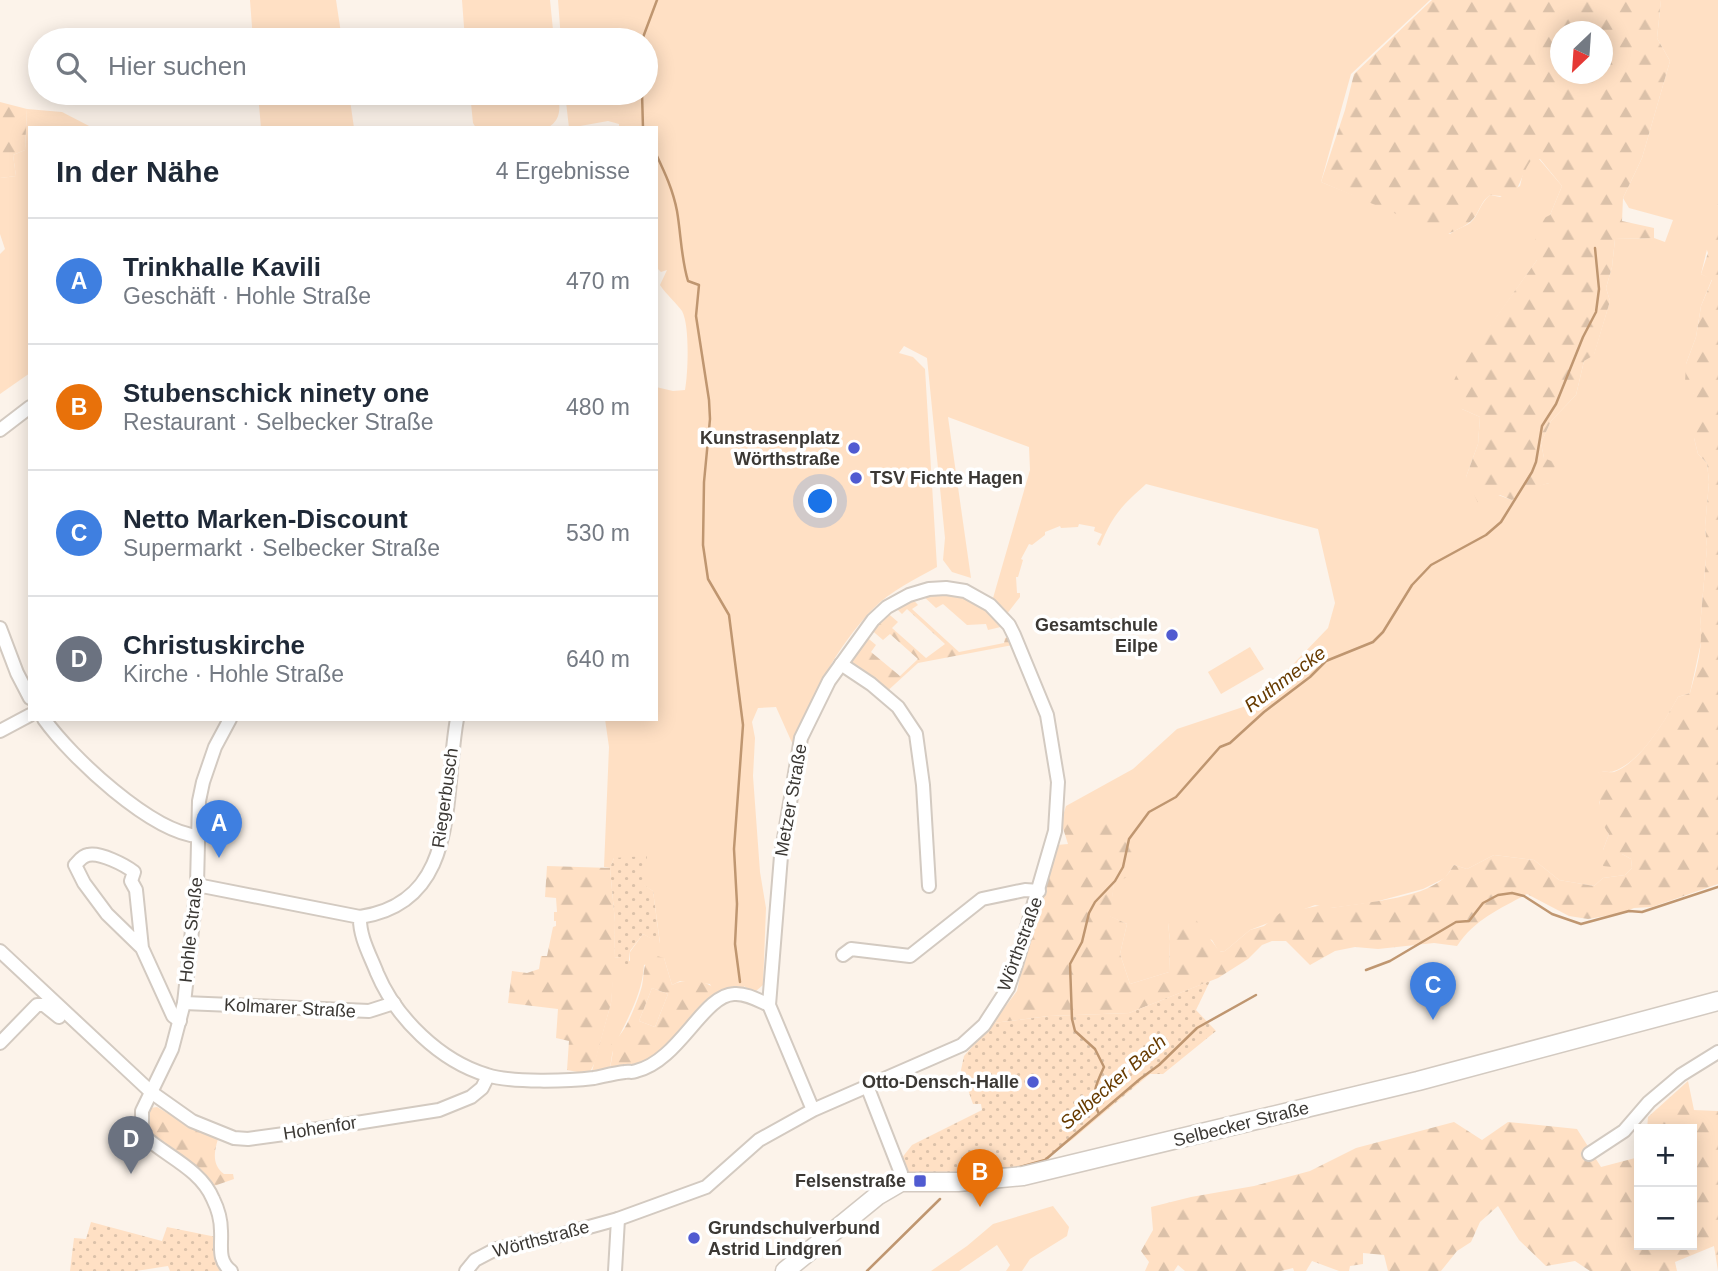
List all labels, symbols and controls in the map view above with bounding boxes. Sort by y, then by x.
north arrow [1550,21,1613,84]
search box [28,28,658,105]
icon: search [52,48,90,86]
text: Hier suchen [108,51,247,81]
text: In der Nähe [56,155,219,188]
text: 4 Ergebnisse [496,158,630,184]
text: Trinkhalle Kavili [123,252,321,282]
text: A [71,268,87,294]
text: 470 m [566,268,630,294]
text: Geschäft · Hohle Straße [123,283,371,309]
text: Stubenschick ninety one [123,378,429,408]
text: B [71,394,87,420]
text: 480 m [566,394,630,420]
text: Restaurant · Selbecker Straße [123,409,434,435]
place label: Kunstrasenplatz Wörthstraße [700,428,840,469]
marker: Kunstrasenplatz Wörthstraße [846,440,862,456]
place label: TSV Fichte Hagen [870,468,1023,488]
marker: TSV Fichte Hagen [848,470,864,486]
your location [803,484,837,518]
text: Netto Marken-Discount [123,504,408,534]
text: C [71,520,87,546]
text: 530 m [566,520,630,546]
text: Supermarkt · Selbecker Straße [123,535,440,561]
place label: Gesamtschule Eilpe [1035,615,1158,656]
marker: Gesamtschule Eilpe [1164,627,1180,643]
text: Christuskirche [123,630,305,660]
water label: Ruthmecke [1240,642,1330,716]
text: D [71,646,87,672]
text: 640 m [566,646,630,672]
text: Kirche · Hohle Straße [123,661,344,687]
street label: Metzer Straße [771,742,811,858]
street label: Riegerbusch [428,747,462,849]
pin: A [196,800,242,858]
street label: Hohle Straße [176,876,206,984]
street label: Wörthstraße [994,894,1046,994]
pin: C [1410,962,1456,1020]
street label: Kolmarer Straße [224,995,356,1021]
water label: Selbecker Bach [1056,1030,1170,1134]
place label: Otto-Densch-Halle [862,1072,1019,1092]
marker: Otto-Densch-Halle [1025,1074,1041,1090]
street label: Selbecker Straße [1171,1097,1311,1151]
street label: Hohenfor [282,1112,358,1144]
pin: D [108,1116,154,1174]
map controls [1634,1124,1697,1250]
button: + [1634,1124,1697,1187]
pin: B [957,1149,1003,1207]
place label: Felsenstraße [795,1171,906,1191]
marker: Felsenstraße [912,1173,928,1189]
button: − [1634,1187,1697,1250]
street label: Wörthstraße [491,1217,591,1261]
place label: Grundschulverbund Astrid Lindgren [708,1218,880,1259]
marker: Grundschulverbund Astrid Lindgren [686,1230,702,1246]

